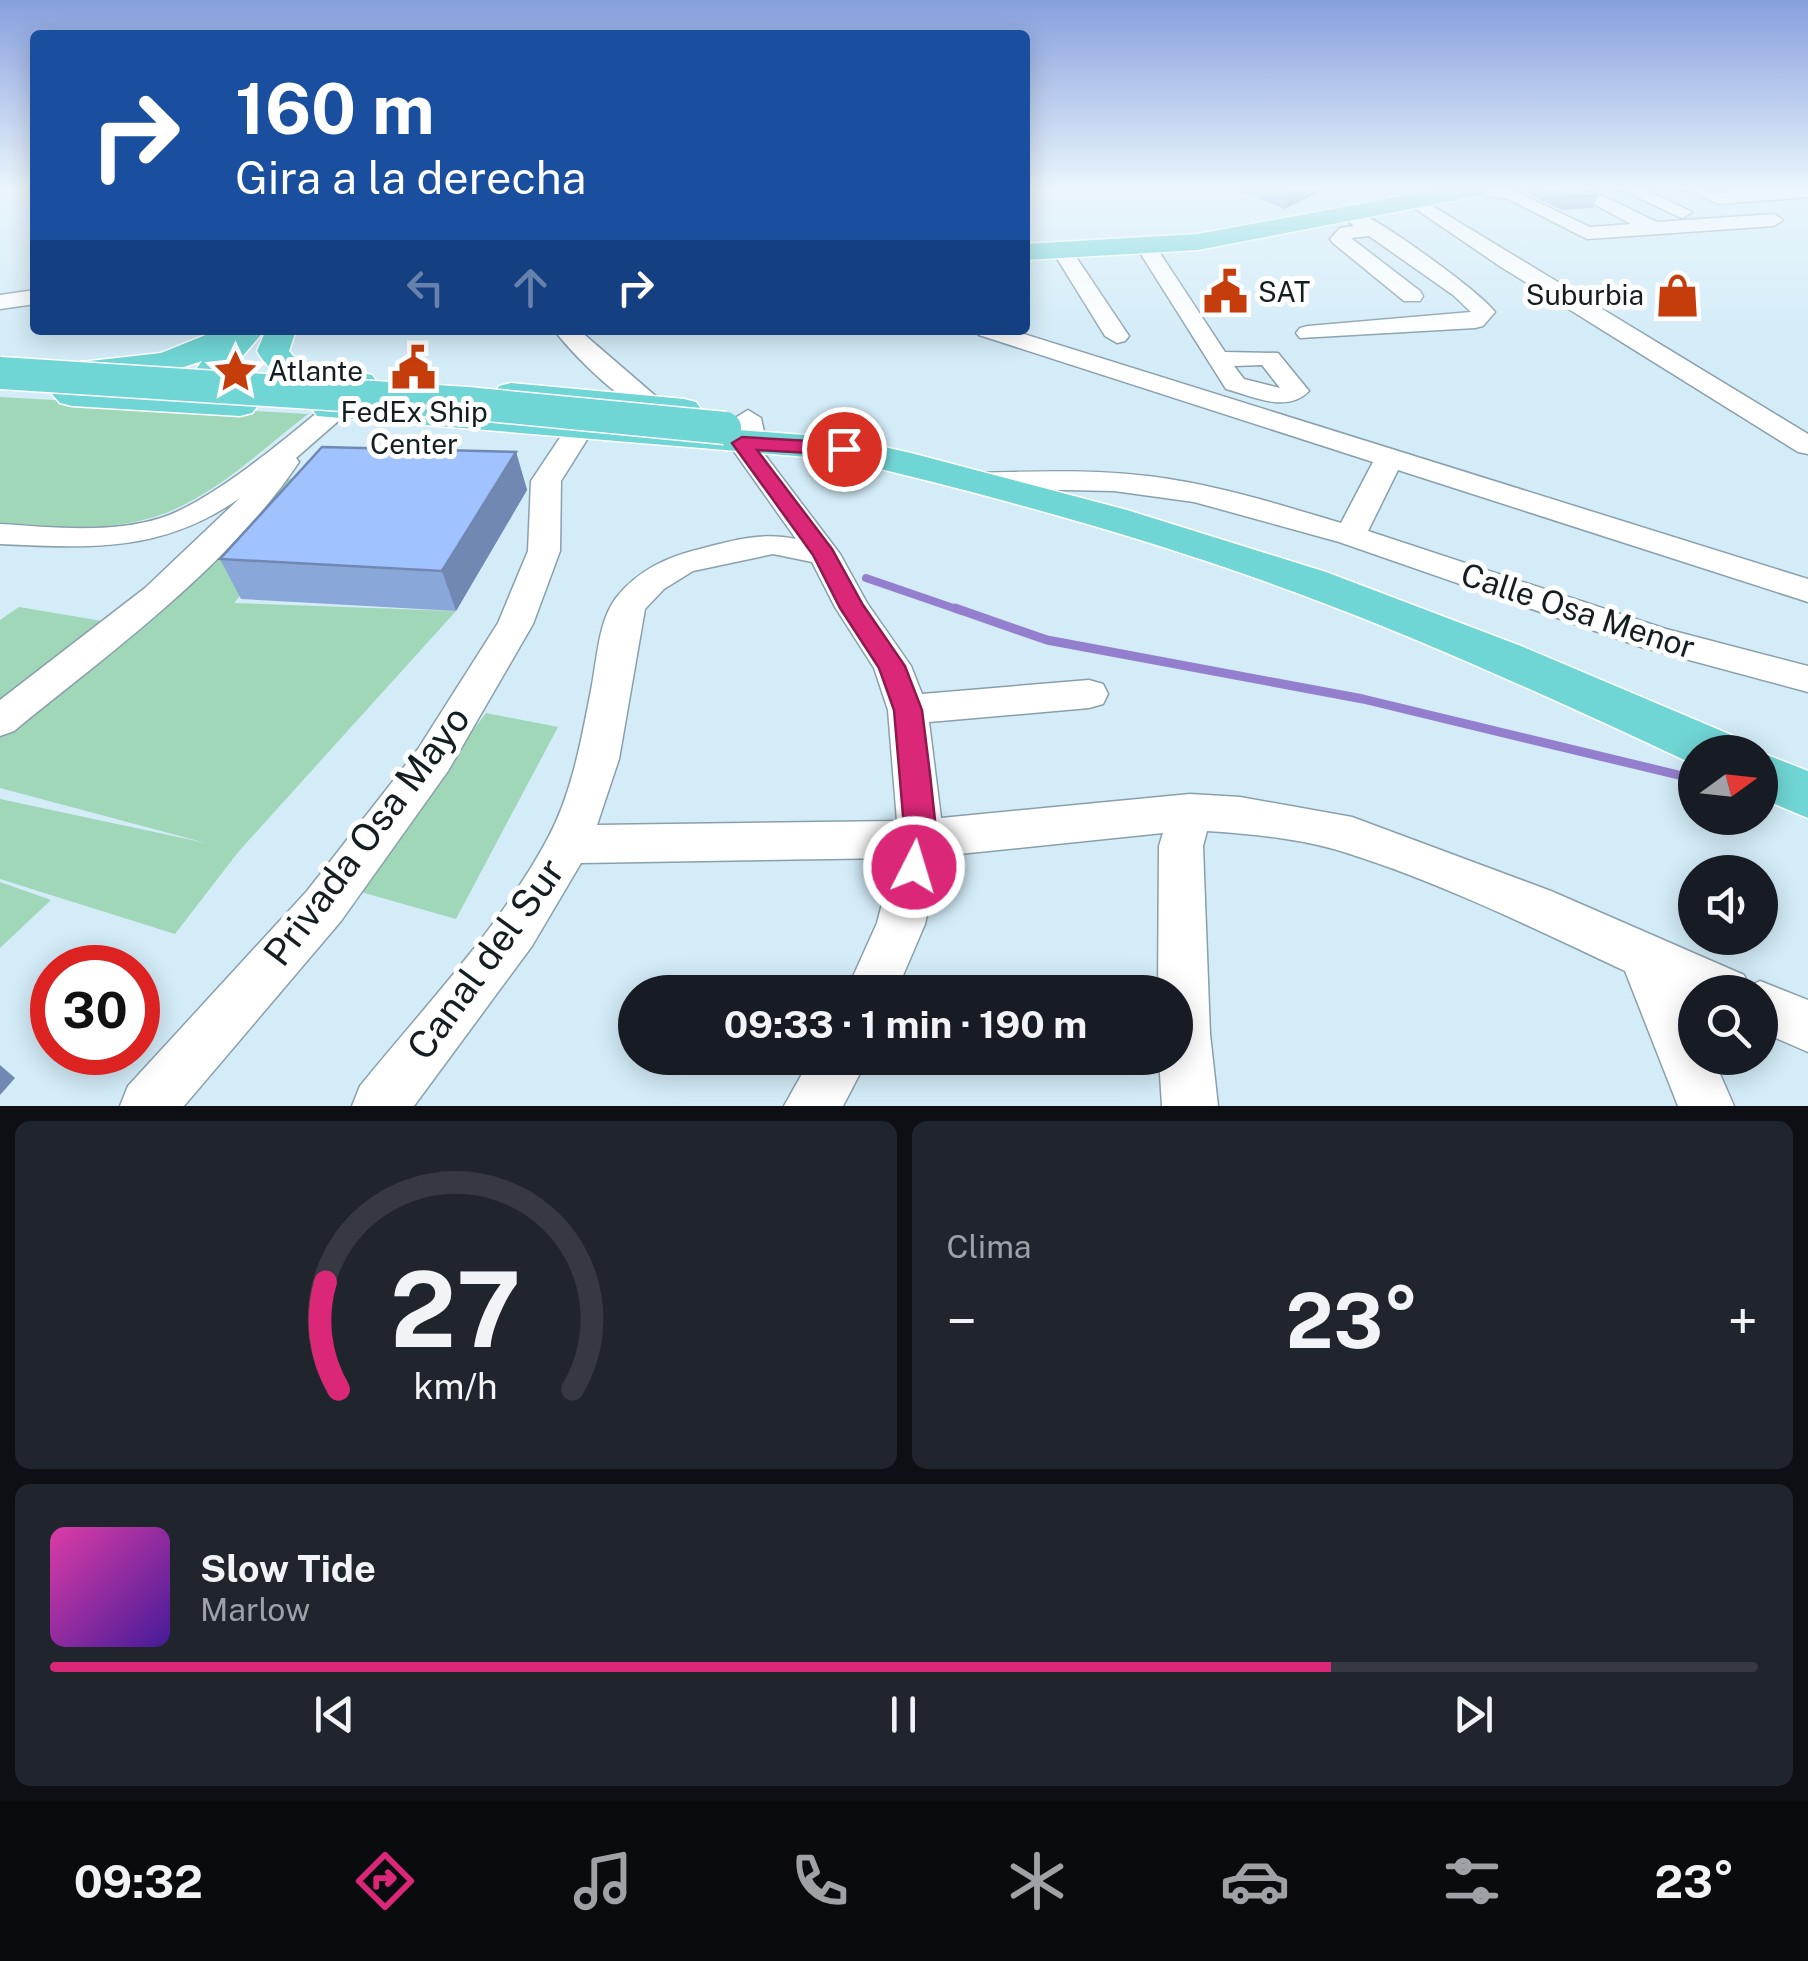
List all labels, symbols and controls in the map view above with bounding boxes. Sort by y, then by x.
text: 160 m [235,67,435,150]
icon: right [70,70,200,200]
text: Gira a la derecha [235,151,586,204]
icon: left [398,260,453,315]
icon: ahead [503,260,558,315]
icon: right [608,260,663,315]
public building icon: SAT [1201,268,1249,316]
shop icon: Suburbia [1653,271,1701,319]
place label: SAT [1258,275,1310,308]
place label: Suburbia [1526,278,1644,311]
public building icon: FedEx Ship Center [390,343,438,391]
place icon: Atlante [211,347,259,395]
place label: Atlante [268,354,363,387]
place label: FedEx Ship Center [340,395,488,460]
pin [802,407,887,492]
icon: arrive [817,422,872,477]
street label: Calle Osa Menor [1457,555,1700,666]
street label: Privada Osa Mayo [254,697,479,975]
north arrow [1678,735,1778,835]
map controls [1678,735,1778,1075]
position arrow [862,815,966,919]
street label: Canal del Sur [398,849,574,1068]
button: sound [1678,855,1778,955]
speed limit sign: 30 [30,945,160,1075]
button: search [1678,975,1778,1075]
text: 09:33 · 1 min · 190 m [724,1002,1087,1047]
text: Clima [947,1228,1032,1265]
text: 27 [390,1248,521,1370]
text: 23° [1286,1277,1419,1365]
text: − [947,1289,977,1353]
text: + [1728,1289,1758,1353]
text: km/h [414,1365,498,1407]
text: Slow Tide [200,1546,376,1591]
text: Marlow [200,1591,310,1628]
icon: previous [307,1687,362,1742]
icon: pause [876,1687,931,1742]
icon: next [1446,1687,1501,1742]
icon: directions [350,1846,420,1916]
icon: music [568,1846,638,1916]
icon: phone [785,1846,855,1916]
icon: climate [1002,1846,1072,1916]
icon: car [1220,1846,1290,1916]
icon: filters [1437,1846,1507,1916]
text: 09:32 [74,1855,203,1908]
text: 23° [1654,1855,1734,1908]

